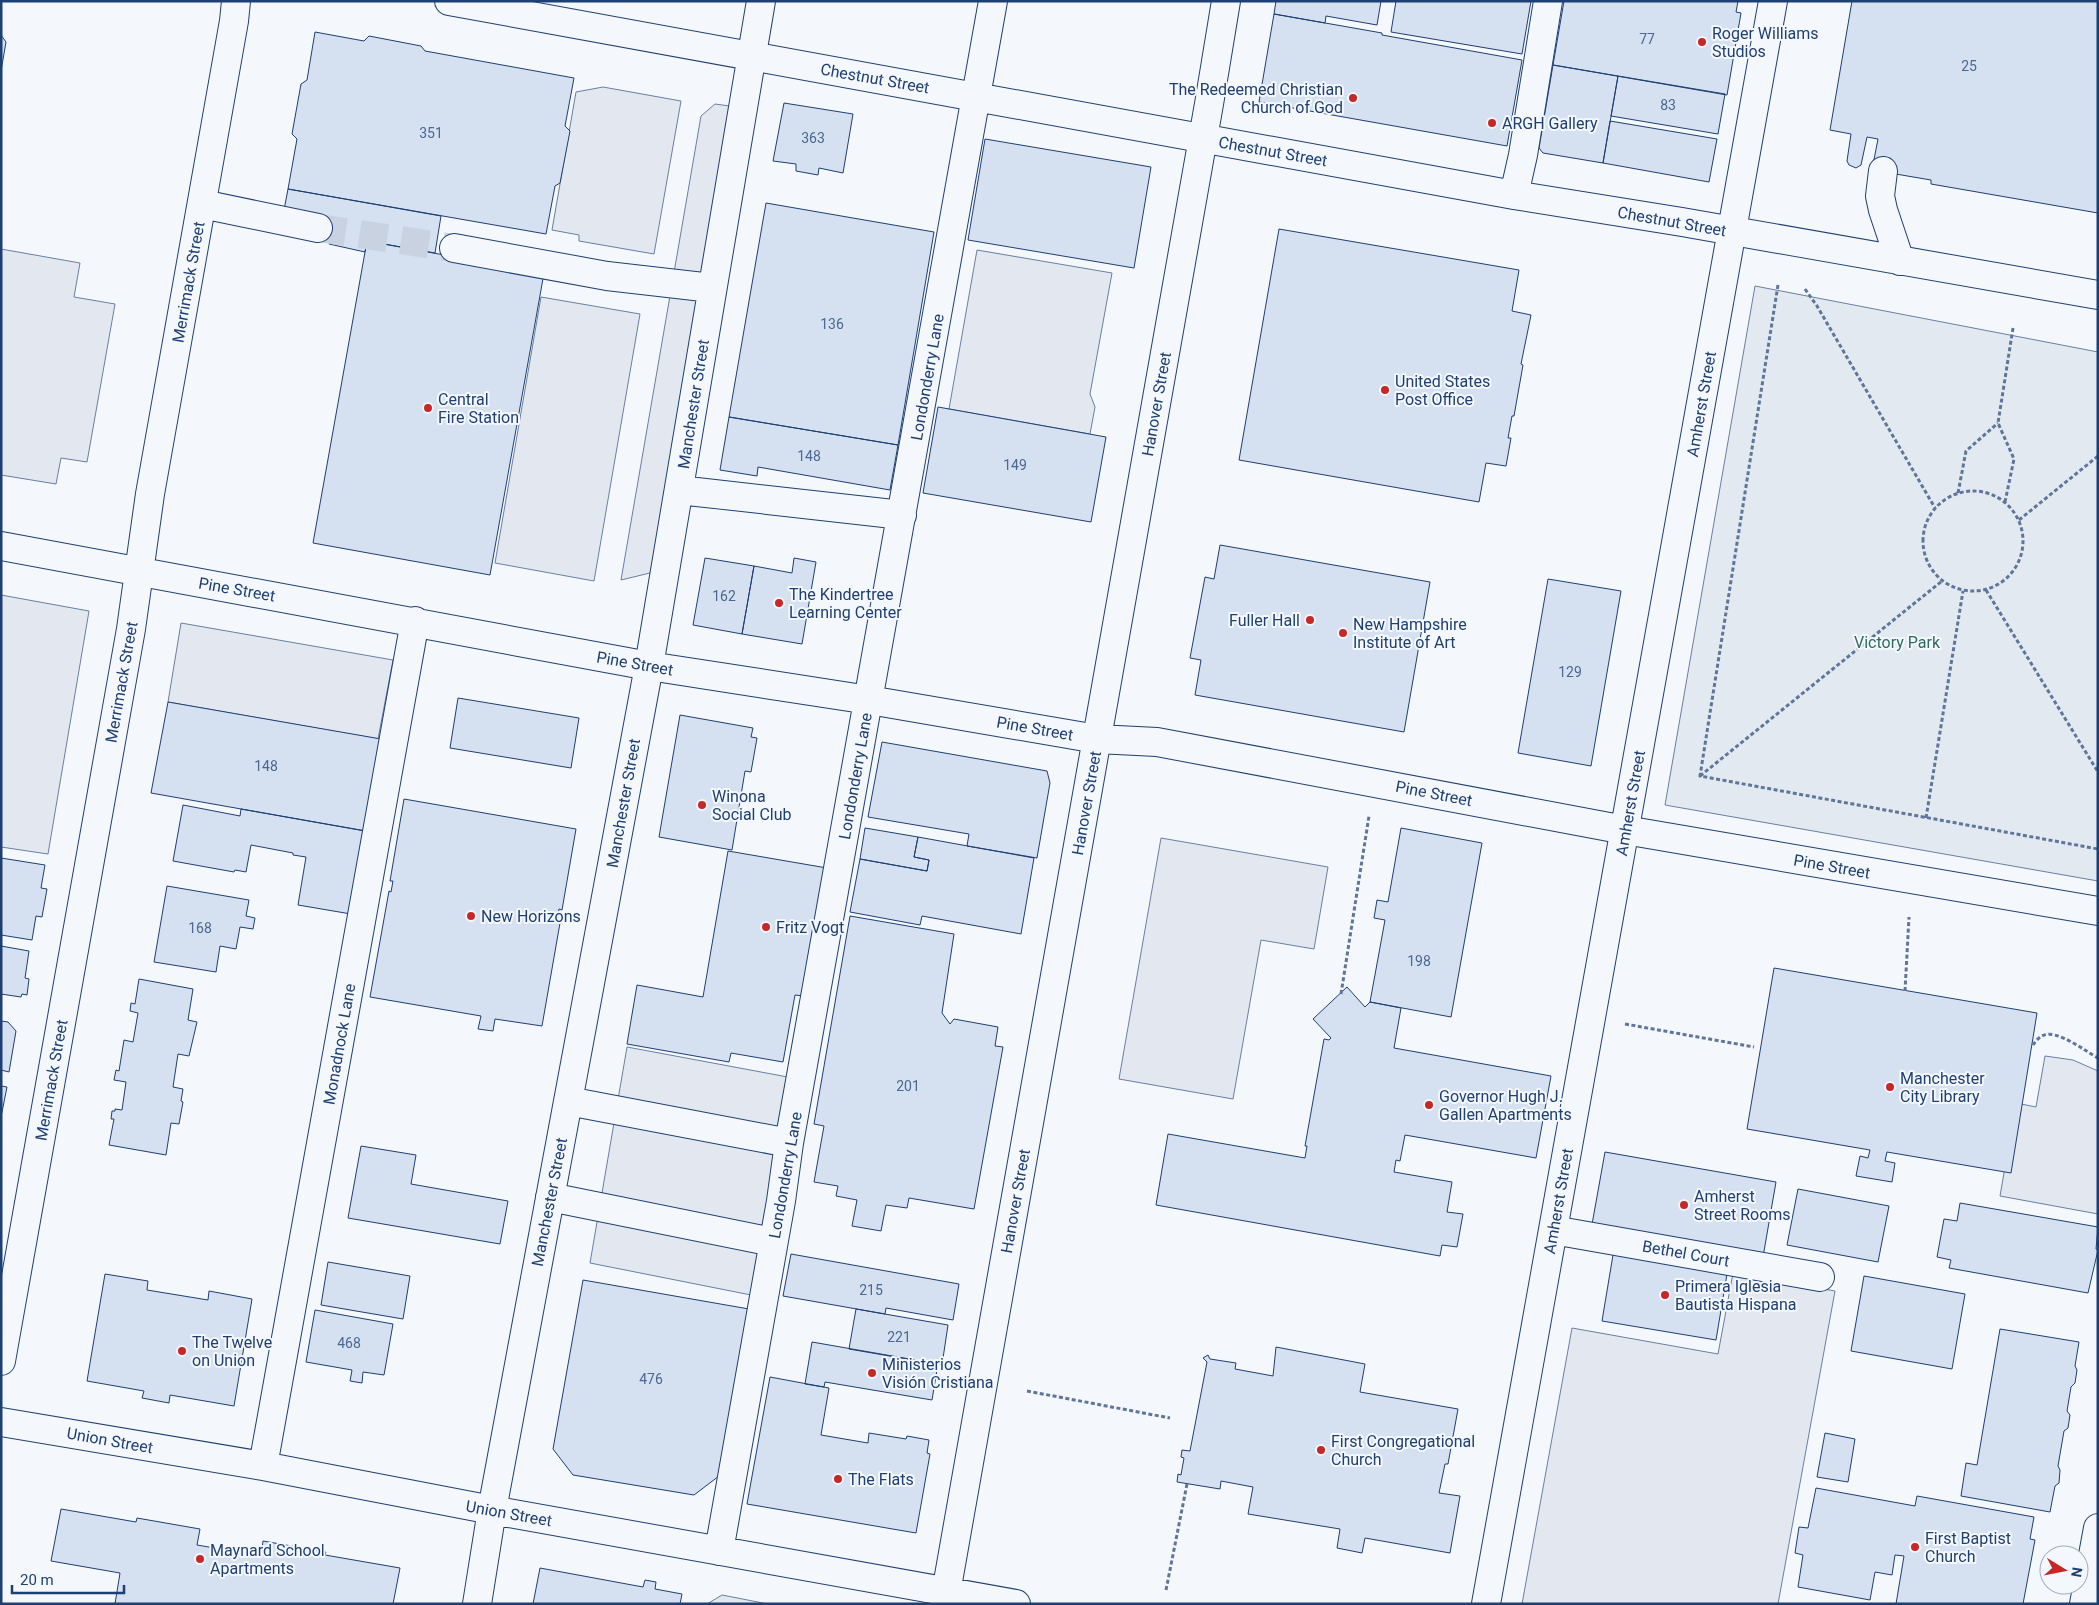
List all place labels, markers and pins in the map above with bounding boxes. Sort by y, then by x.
place label: Roger Williams Studios [1712,24,1819,61]
marker: Roger Williams Studios [1696,36,1708,48]
place label: The Redeemed Christian Church of God [1169,80,1343,117]
marker: The Redeemed Christian Church of God [1347,92,1359,104]
place label: ARGH Gallery [1502,114,1598,133]
marker: ARGH Gallery [1486,117,1498,129]
place label: United States Post Office [1395,372,1490,409]
marker: United States Post Office [1379,384,1391,396]
place label: Central Fire Station [438,390,519,427]
marker: Central Fire Station [422,402,434,414]
place label: The Kindertree Learning Center [789,585,902,622]
marker: The Kindertree Learning Center [773,597,785,609]
place label: Fuller Hall [1229,611,1300,630]
marker: Fuller Hall [1304,614,1316,626]
place label: New Hampshire Institute of Art [1353,615,1467,652]
marker: New Hampshire Institute of Art [1337,627,1349,639]
place label: Winona Social Club [712,787,792,824]
marker: Winona Social Club [696,799,708,811]
place label: New Horizons [481,907,581,926]
marker: New Horizons [465,910,477,922]
place label: Fritz Vogt [776,918,844,937]
marker: Fritz Vogt [760,921,772,933]
place label: Manchester City Library [1900,1069,1985,1106]
marker: Manchester City Library [1884,1081,1896,1093]
place label: Governor Hugh J. Gallen Apartments [1439,1087,1572,1124]
marker: Governor Hugh J. Gallen Apartments [1423,1099,1435,1111]
place label: Amherst Street Rooms [1694,1187,1791,1224]
marker: Amherst Street Rooms [1678,1199,1690,1211]
place label: Primera Iglesia Bautista Hispana [1675,1277,1797,1314]
marker: Primera Iglesia Bautista Hispana [1659,1289,1671,1301]
place label: The Twelve on Union [192,1333,272,1370]
marker: The Twelve on Union [176,1345,188,1357]
place label: Ministerios Visión Cristiana [882,1355,994,1392]
marker: Ministerios Visión Cristiana [866,1367,878,1379]
place label: First Congregational Church [1331,1432,1475,1469]
marker: First Congregational Church [1315,1444,1327,1456]
place label: The Flats [848,1470,914,1489]
marker: The Flats [832,1473,844,1485]
place label: First Baptist Church [1925,1529,2011,1566]
place label: Maynard School Apartments [210,1541,325,1578]
marker: First Baptist Church [1909,1541,1921,1553]
marker: Maynard School Apartments [194,1553,206,1565]

